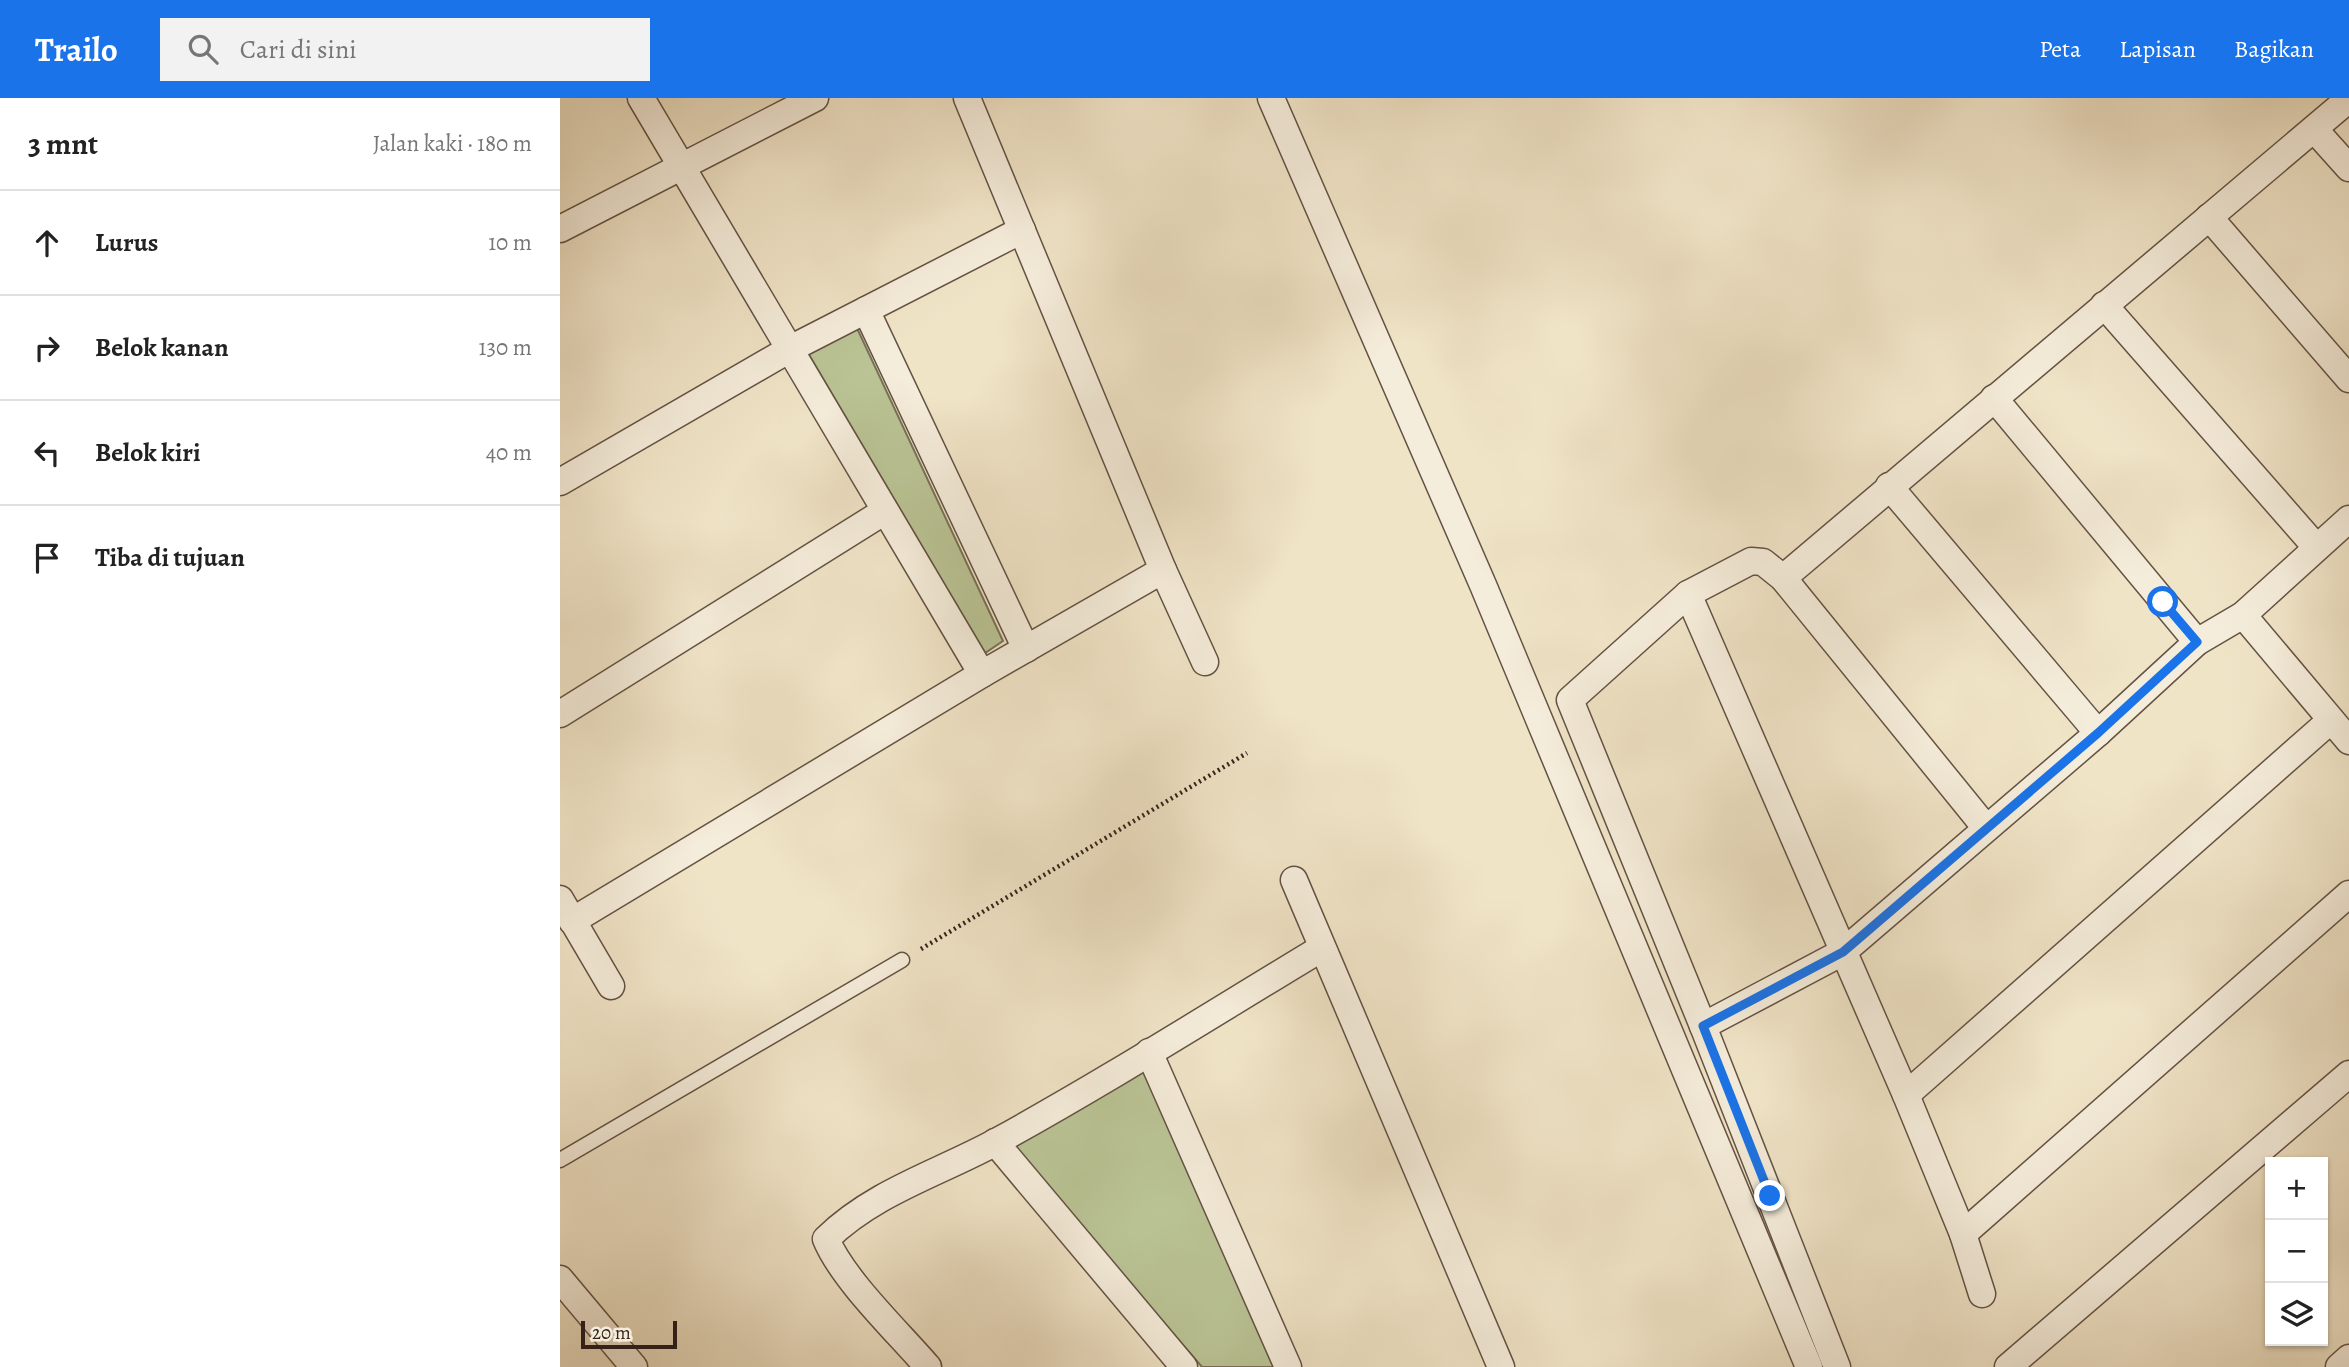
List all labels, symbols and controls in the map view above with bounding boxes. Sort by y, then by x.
search box [160,18,650,81]
text: Trailo [35,27,118,72]
icon: search [184,30,222,68]
text: Cari di sini [240,32,356,67]
text: Peta [2039,33,2081,65]
text: Lapisan [2119,33,2196,65]
text: Bagikan [2234,33,2314,65]
text: 3 mnt [28,124,98,164]
text: Jalan kaki · 180 m [373,128,532,159]
icon: ahead [28,224,66,262]
text: Lurus [95,225,158,260]
text: 10 m [488,227,532,258]
icon: right [28,329,66,367]
text: Belok kanan [95,330,229,365]
text: 130 m [479,332,532,363]
icon: left [28,434,66,472]
text: Belok kiri [95,435,201,470]
text: 40 m [486,437,532,468]
icon: arrive [28,539,66,577]
text: Tiba di tujuan [95,540,245,575]
route start [2147,586,2178,617]
map controls [2265,1157,2328,1346]
button: + [2265,1157,2328,1220]
route end [1754,1180,1785,1211]
button: − [2265,1220,2328,1283]
button: layers [2265,1283,2328,1346]
scale bar [581,1318,677,1350]
text: 20 m [592,1320,631,1346]

